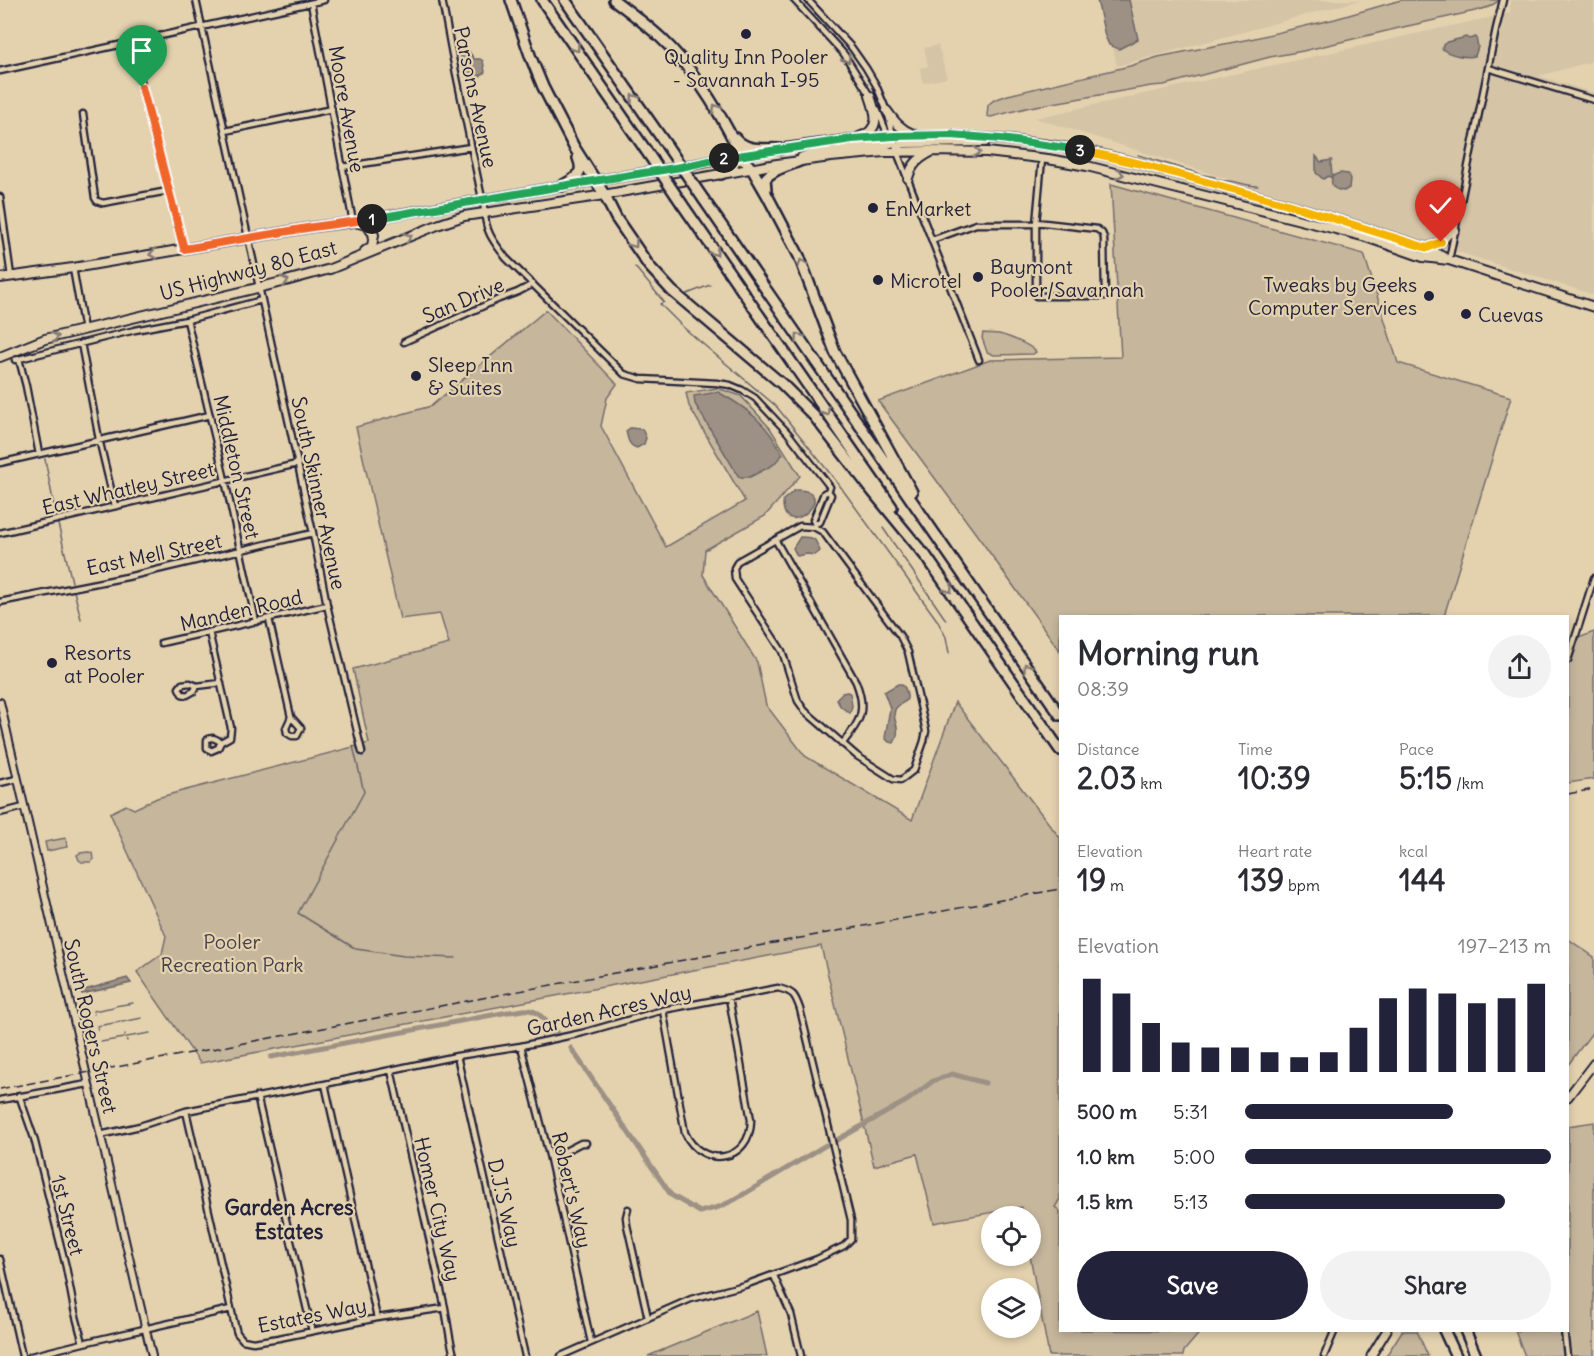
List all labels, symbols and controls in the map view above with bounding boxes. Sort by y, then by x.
street label: Parsons Avenue [449,24,503,170]
pin [116,25,167,87]
marker: Quality Inn Pooler - Savannah I-95 [739,27,753,41]
icon: arrive [125,34,158,67]
one-way arrow [569,42,580,53]
street label: Moore Avenue [324,43,370,175]
place label: Quality Inn Pooler - Savannah I-95 [664,44,828,92]
one-way arrow [840,52,851,63]
one-way arrow [630,94,641,105]
one-way arrow [711,104,723,114]
pin: 3 [1065,135,1095,165]
text: 3 [1075,140,1085,160]
pin: 2 [709,143,739,173]
one-way arrow [972,146,981,158]
text: 2 [720,148,728,168]
one-way arrow [1115,166,1125,179]
pin [1415,180,1466,242]
icon: check [1424,189,1457,222]
place label: EnMarket [885,196,972,221]
marker: EnMarket [866,201,880,215]
pin: 1 [357,204,387,234]
text: 1 [369,209,375,229]
one-way arrow [401,232,412,244]
street label: US Highway 80 East [157,234,340,306]
one-way arrow [626,238,637,249]
one-way arrow [708,245,719,256]
one-way arrow [148,248,158,260]
place label: Baymont Pooler/Savannah [990,254,1144,302]
one-way arrow [796,259,809,269]
place label: Microtel [890,268,962,293]
marker: Baymont Pooler/Savannah [971,270,985,284]
street label: San Drive [418,272,508,328]
place label: Tweaks by Geeks Computer Services [1248,272,1417,320]
marker: Microtel [871,273,885,287]
one-way arrow [280,276,290,289]
marker: Tweaks by Geeks Computer Services [1422,289,1436,303]
place label: Cuevas [1478,302,1543,327]
marker: Cuevas [1459,307,1473,321]
one-way arrow [50,331,60,344]
one-way arrow [795,333,806,344]
place label: Sleep Inn & Suites [428,352,513,400]
marker: Sleep Inn & Suites [409,369,423,383]
street label: Middleton Street [208,393,266,542]
street label: South Skinner Avenue [286,394,352,592]
one-way arrow [819,405,830,416]
street label: East Whatley Street [39,456,217,520]
street label: East Mell Street [84,527,224,581]
one-way arrow [942,583,953,594]
street label: Manden Road [177,584,305,636]
text: Morning run [1077,632,1259,674]
button: share [1488,635,1551,698]
place label: Resorts at Pooler [64,640,144,688]
marker: Resorts at Pooler [45,656,59,670]
one-way arrow [1023,663,1034,674]
text: 08:39 [1077,676,1129,701]
text: Distance [1077,739,1139,759]
text: Time [1238,739,1273,759]
text: Pace [1399,739,1434,759]
text: 2.03 [1077,759,1136,797]
text: 10:39 [1238,759,1311,797]
text: 5:15 [1399,759,1452,797]
text: km [1136,773,1162,793]
text: /km [1452,773,1484,793]
text: Elevation [1077,841,1143,861]
text: Heart rate [1238,841,1312,861]
text: kcal [1399,841,1428,861]
text: 19 [1077,861,1106,899]
text: 139 [1238,861,1284,899]
text: 144 [1399,861,1446,899]
text: m [1106,875,1124,895]
text: bpm [1284,875,1320,895]
park label: Pooler Recreation Park [160,929,304,977]
text: Elevation [1077,933,1159,958]
text: 197–213 m [1458,933,1551,958]
street label: South Rogers Street [59,936,123,1116]
street label: Garden Acres Way [524,979,694,1041]
text: 500 m [1077,1099,1137,1124]
text: 5:31 [1173,1099,1208,1124]
street label: Robert's Way [547,1130,597,1250]
street label: Homer City Way [409,1134,467,1284]
text: 1.0 km [1077,1144,1135,1169]
text: 5:00 [1173,1144,1215,1169]
street label: D.J.'S Way [483,1156,527,1250]
street label: 1st Street [46,1172,90,1258]
text: 1.5 km [1077,1189,1133,1214]
text: 5:13 [1173,1189,1208,1214]
district label: Garden Acres Estates [224,1194,354,1245]
map controls [981,1206,1041,1338]
button: locate [981,1206,1041,1266]
button: Save [1077,1251,1308,1320]
button: Share [1320,1251,1551,1320]
button: layers [981,1278,1041,1338]
street label: Estates Way [255,1292,369,1338]

